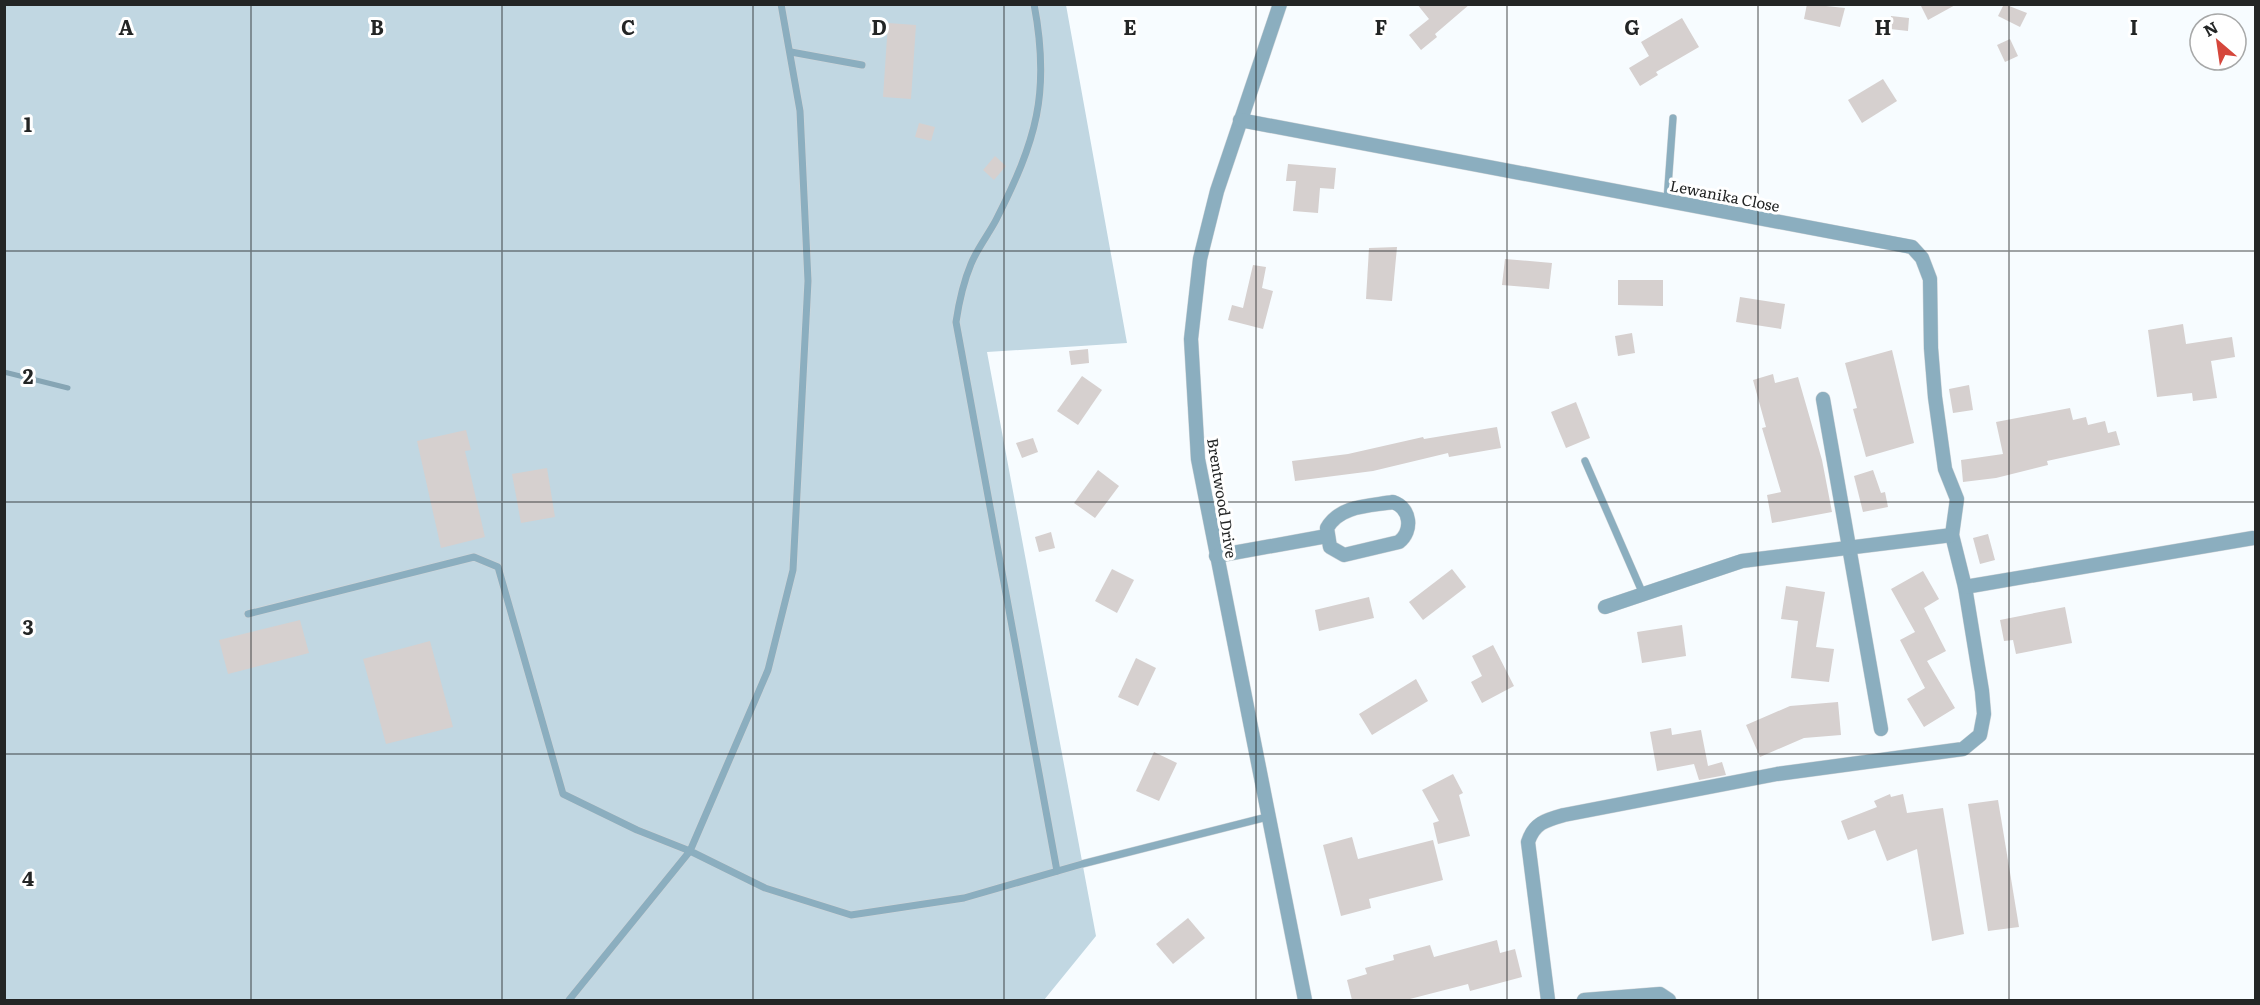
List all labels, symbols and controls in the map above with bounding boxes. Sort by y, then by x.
text: A [118,11,134,41]
text: B [370,11,384,41]
text: C [621,11,635,41]
text: D [871,11,887,41]
text: E [1123,11,1137,41]
text: F [1375,11,1388,41]
text: G [1624,11,1640,41]
text: H [1875,11,1891,41]
text: I [2130,11,2138,41]
north arrow [2188,12,2248,72]
text: N [2199,14,2222,42]
text: 1 [24,108,32,138]
street label: Lewanika Close [1668,173,1782,217]
text: 2 [23,360,34,390]
street label: Brentwood Drive [1202,436,1244,560]
text: 3 [22,611,34,641]
text: 4 [22,862,34,892]

